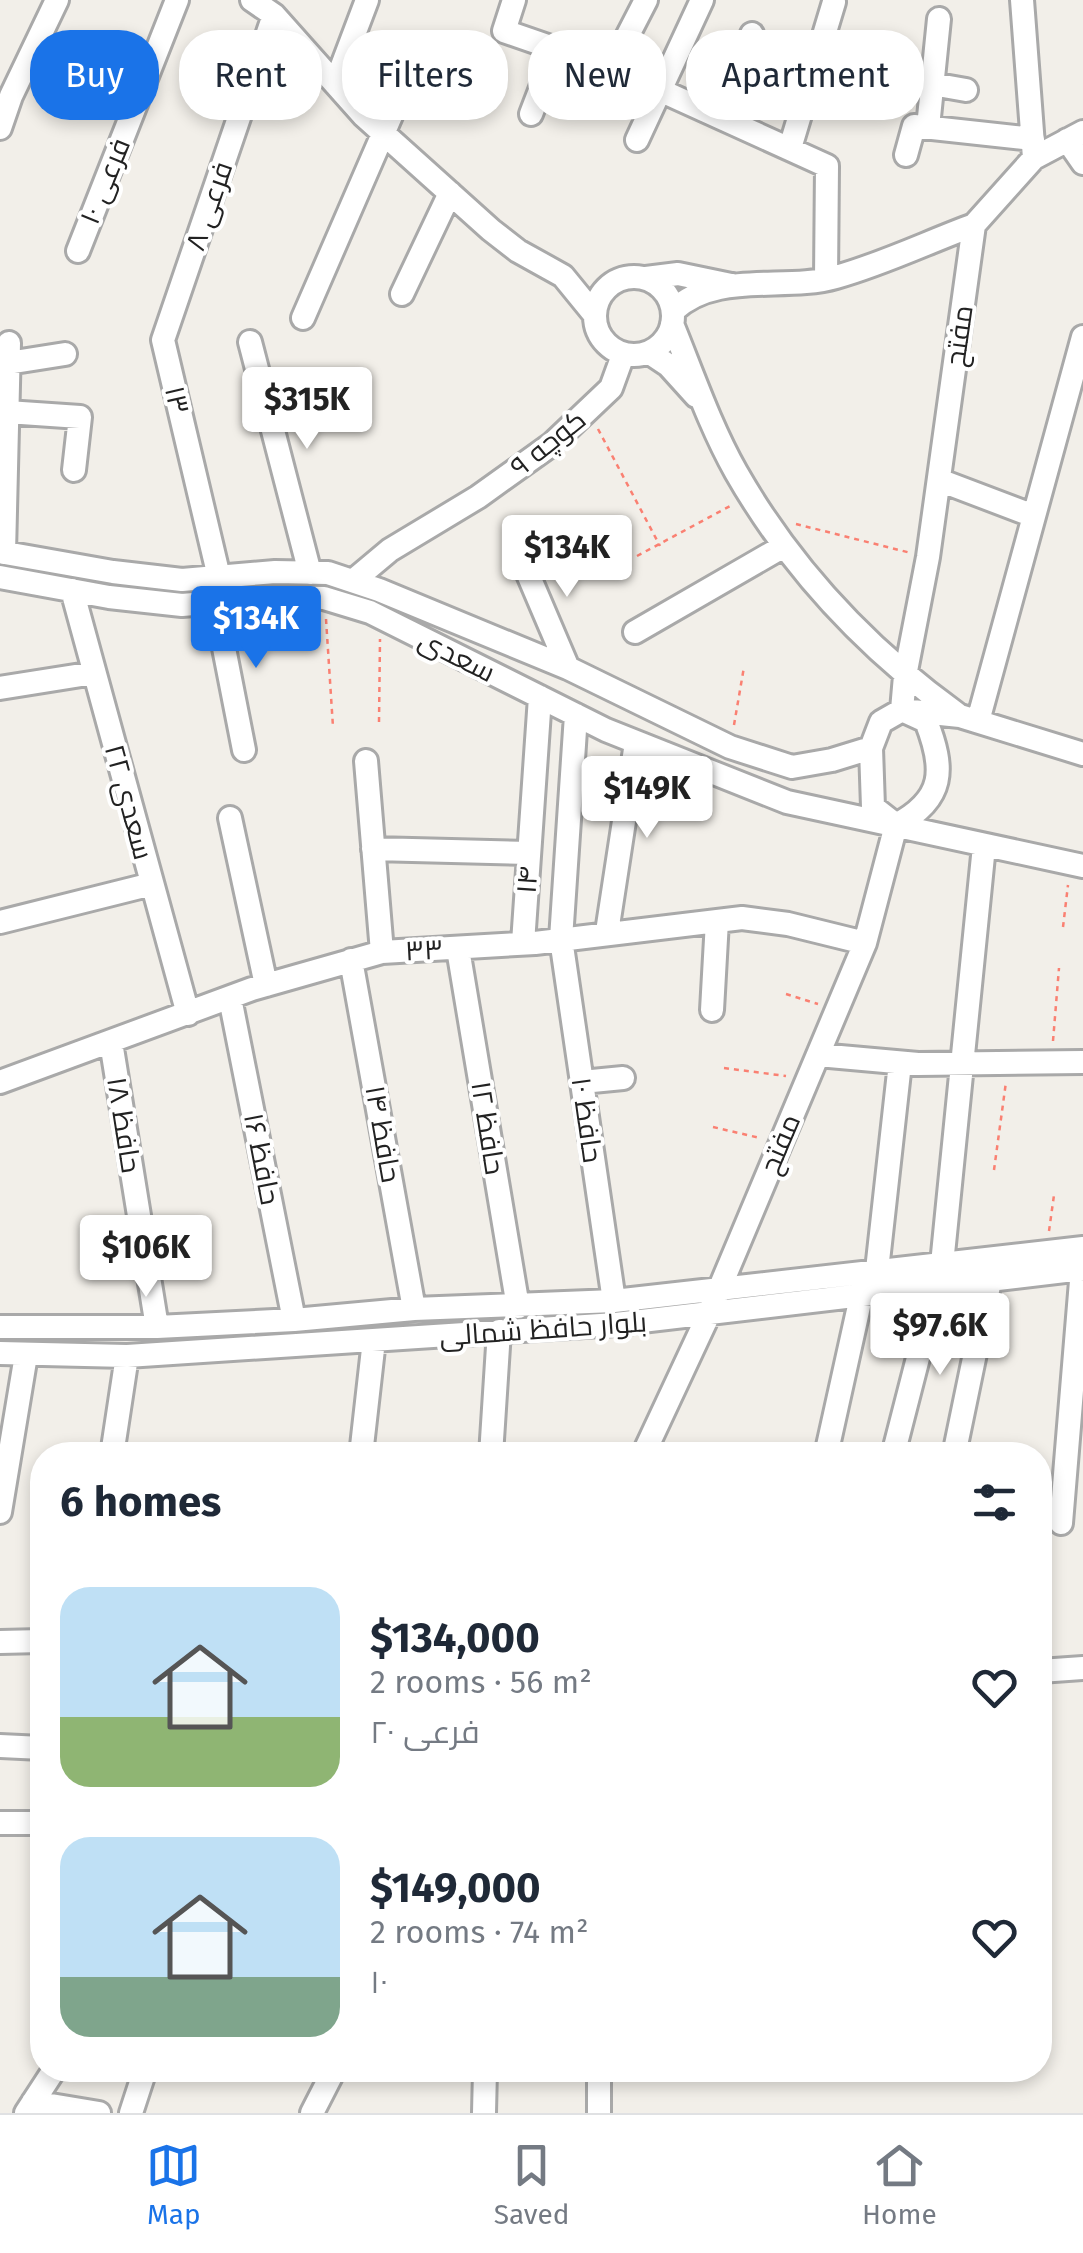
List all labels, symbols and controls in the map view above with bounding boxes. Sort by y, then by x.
chip: Buy [30,30,159,120]
chip: Rent [179,30,322,120]
chip: Filters [342,30,508,120]
chip: New [528,30,666,120]
chip: Apartment [686,30,924,120]
street label: فرعی ۱۰ [73,133,137,229]
street label: فرعی ۸ [178,157,240,255]
street label: مفتح [938,303,982,369]
pin: $315K [237,367,377,452]
text: $315K [264,380,350,418]
street label: ۱۳ [158,383,196,417]
street label: کوچه ۹ [504,403,594,485]
pin: $134K [497,515,637,600]
text: $134K [524,528,610,566]
pin: $134K [186,586,326,671]
text: $134K [213,599,299,637]
street label: سعدی [413,623,501,689]
street label: سعدی ۲۲ [98,741,160,863]
pin: $149K [577,756,717,841]
text: $149K [604,769,690,807]
street label: ۱۴ [510,865,544,895]
street label: ۳۳ [404,933,444,967]
street label: حافظ ۱۸ [100,1075,148,1175]
street label: حافظ ۱۰ [565,1075,609,1165]
street label: حافظ ۱۲ [464,1079,512,1177]
street label: حافظ ۱۴ [358,1083,408,1185]
street label: مفتح [753,1109,809,1180]
street label: حافظ ۱۶ [237,1110,287,1208]
pin: $106K [76,1215,216,1300]
text: $106K [102,1228,190,1266]
pin: $97.6K [859,1293,1021,1378]
street label: بلوار حافظ شمالی [438,1305,648,1353]
text: $97.6K [892,1306,988,1344]
icon: filters [967,1475,1022,1530]
text: 6 homes [60,1477,221,1527]
text: $134,000 [370,1613,540,1663]
icon: home [140,1627,260,1747]
icon: heart [967,1660,1022,1715]
text: 2 rooms · 56 m² [370,1663,592,1701]
text: فرعی ۲۰ [370,1713,480,1751]
text: $149,000 [370,1863,541,1913]
icon: home [140,1877,260,1997]
icon: heart [967,1910,1022,1965]
text: 2 rooms · 74 m² [370,1913,589,1951]
text: ۱۰ [370,1963,388,2001]
tab: Map [146,2138,201,2231]
tab: Saved [494,2138,570,2231]
tab: Home [862,2138,937,2231]

